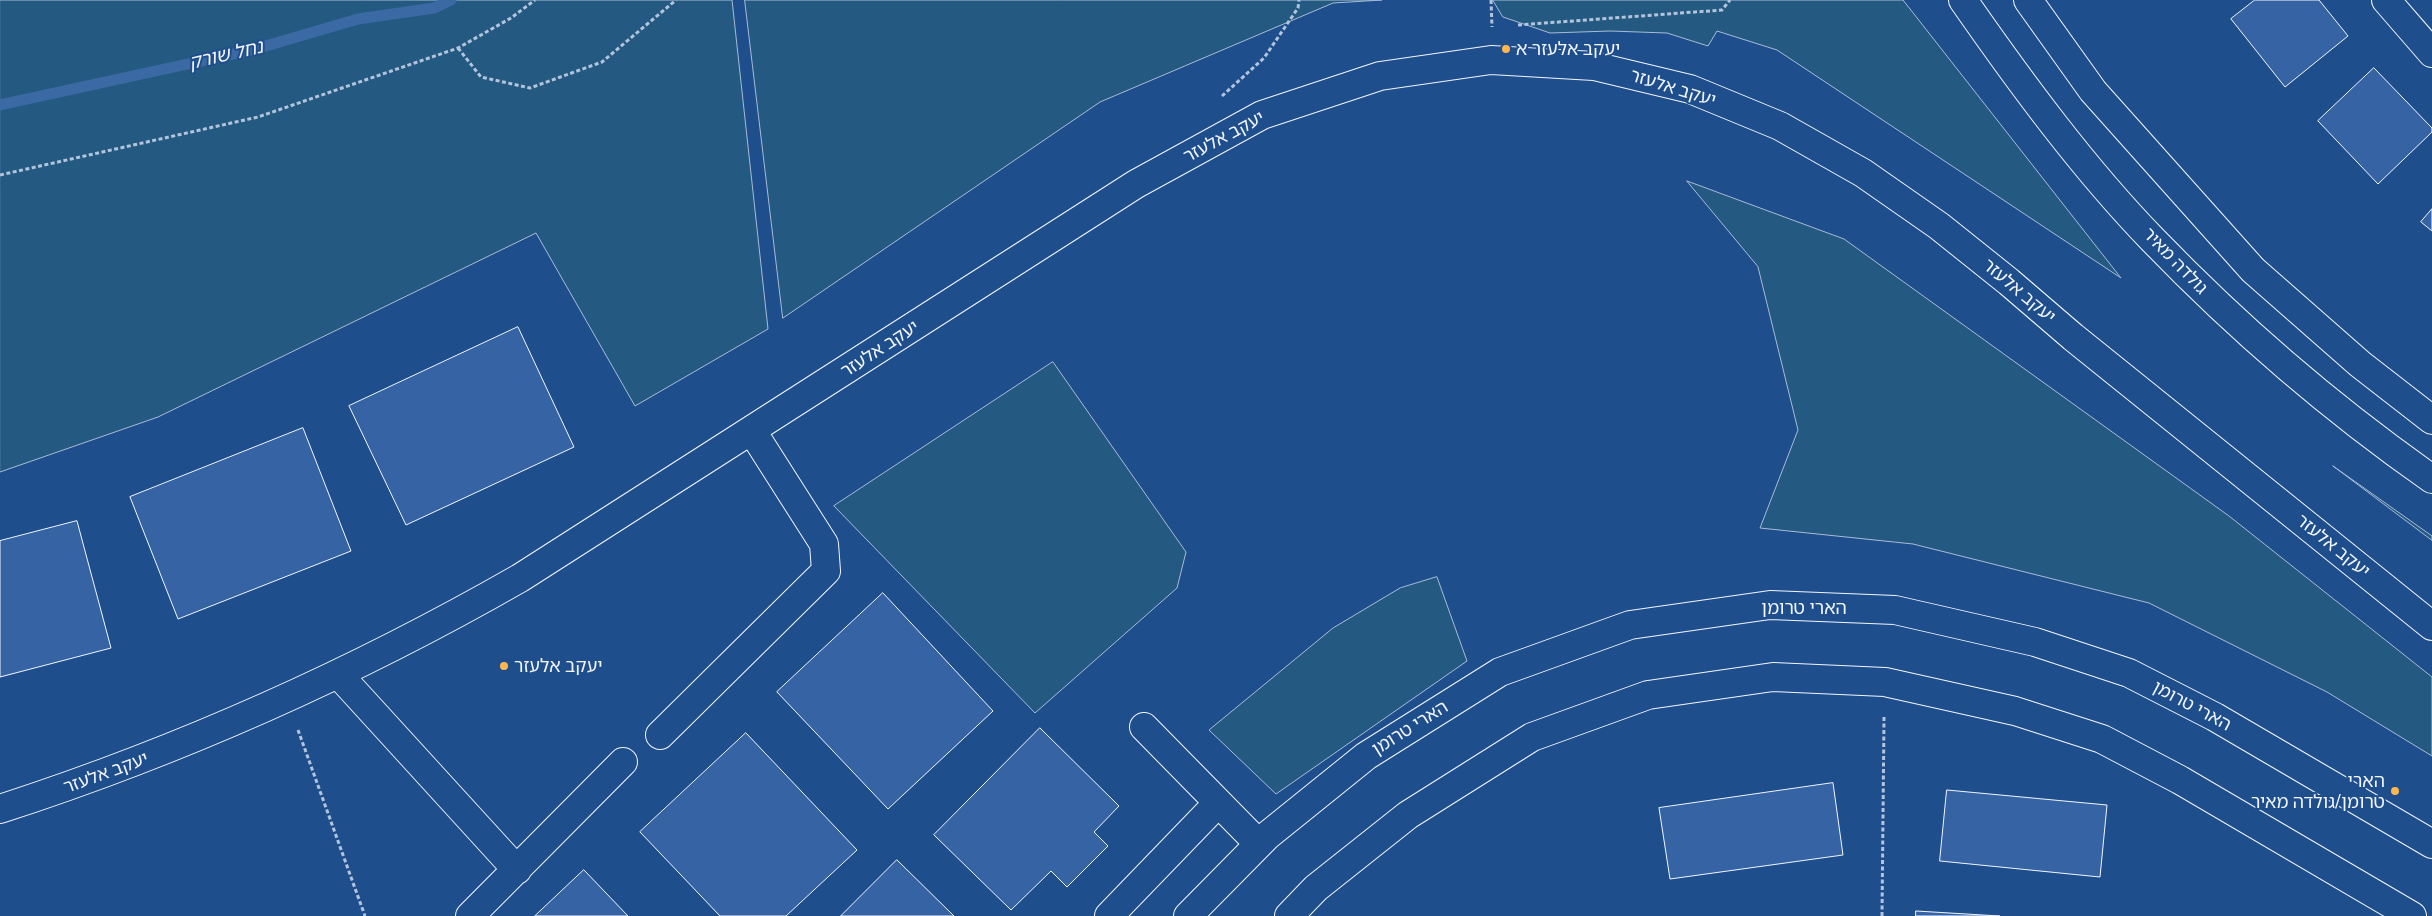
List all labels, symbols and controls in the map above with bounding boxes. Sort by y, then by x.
water label: נחל שורק [187,35,265,75]
place label: יעקב אלעזר א [1516,38,1620,60]
marker: יעקב אלעזר א [1500,43,1512,55]
street label: יעקב אלעזר [1627,65,1719,111]
street label: יעקב אלעזר [1180,107,1268,167]
street label: גולדה מאיר [2138,223,2212,299]
street label: יעקב אלעזר [1978,254,2060,328]
street label: יעקב אלעזר [837,316,923,382]
street label: יעקב אלעזר [2292,510,2374,582]
street label: הארי טרומן [1761,597,1847,619]
place label: יעקב אלעזר [514,655,603,677]
marker: יעקב אלעזר [498,660,510,672]
street label: הארי טרומן [2149,676,2235,736]
street label: הארי טרומן [1368,696,1452,760]
street label: יעקב אלעזר [61,748,151,798]
place label: הארי טרומן/גולדה מאיר [2251,770,2385,812]
marker: הארי טרומן/גולדה מאיר [2389,785,2401,797]

